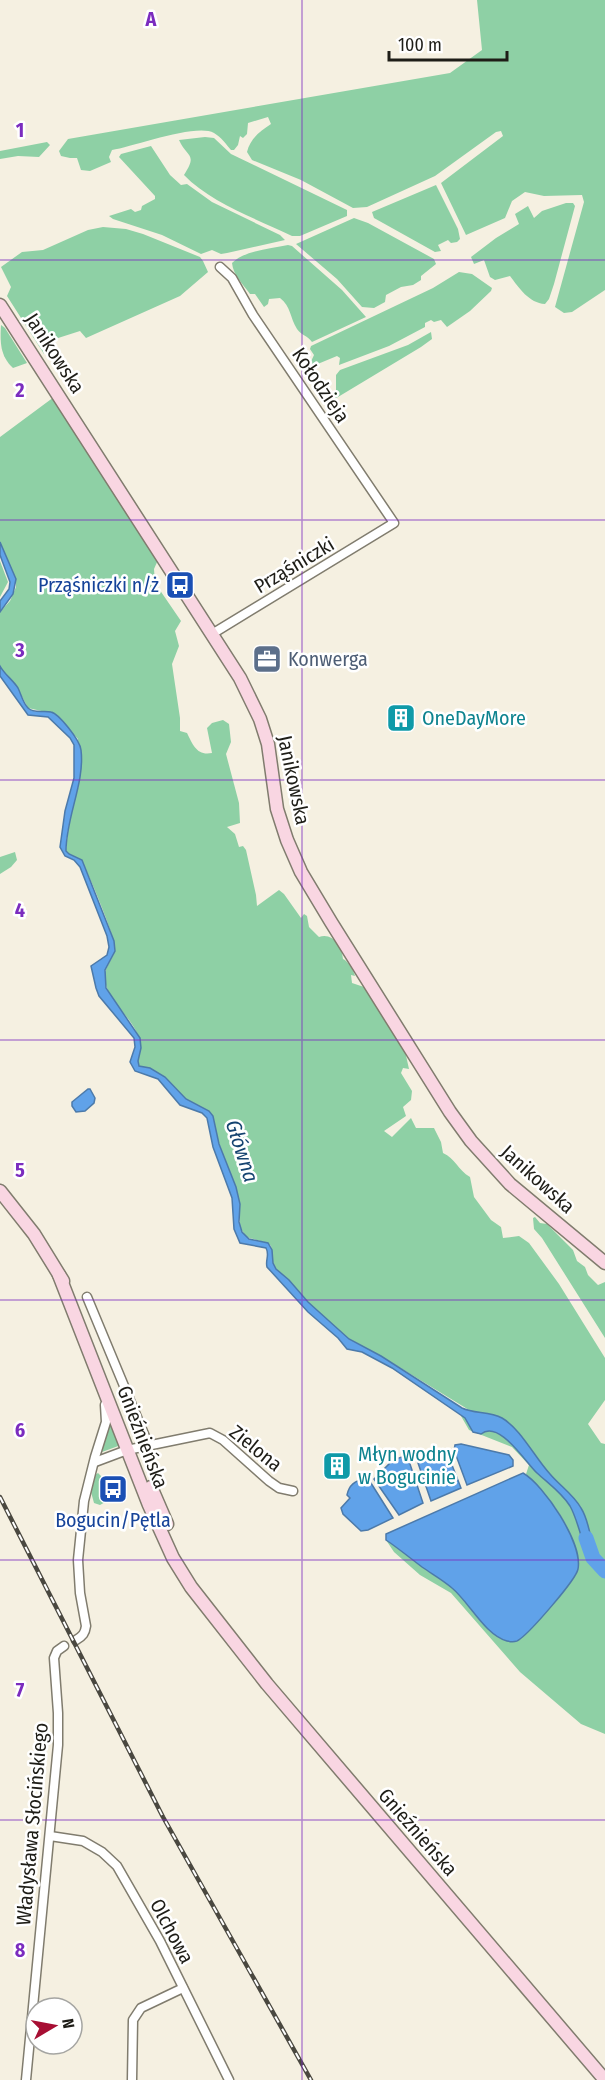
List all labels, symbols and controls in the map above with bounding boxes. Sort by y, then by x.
text: A [145,7,158,31]
scale bar [389,24,508,62]
text: 100 m [398,34,442,56]
text: 1 [16,118,24,142]
street label: Janikowska [20,308,90,398]
street label: Kołodzieja [287,343,355,427]
text: 2 [14,378,25,402]
street label: Prząśniczki [250,532,338,598]
bus stop icon: Prząśniczki n/ż [164,569,196,601]
place label: Prząśniczki n/ż [38,573,159,597]
text: 3 [14,638,25,662]
office icon: Konwerga [251,643,283,675]
place label: Konwerga [288,647,368,671]
building icon: OneDayMore [385,702,417,734]
place label: OneDayMore [422,706,526,730]
street label: Janikowska [273,733,315,827]
text: 4 [15,898,25,922]
water label: Główna [220,1117,264,1185]
street label: Janikowska [496,1140,580,1218]
text: 5 [15,1158,25,1182]
street label: Gnieźnieńska [112,1382,174,1492]
text: 6 [15,1418,25,1442]
street label: Zielona [225,1420,287,1476]
place label: Młyn wodny w Bogucinie [358,1442,456,1489]
building icon: Młyn wodny w Bogucinie [321,1450,353,1482]
bus stop icon: Bogucin/Pętla [97,1473,129,1505]
place label: Bogucin/Pętla [55,1508,171,1532]
text: 7 [16,1678,25,1702]
street label: Władysława Słocińskiego [11,1722,53,1926]
street label: Gnieźnieńska [374,1783,462,1881]
street label: Olchowa [145,1894,199,1968]
text: 8 [15,1938,26,1962]
north arrow [24,1996,84,2056]
text: N [58,2017,78,2030]

